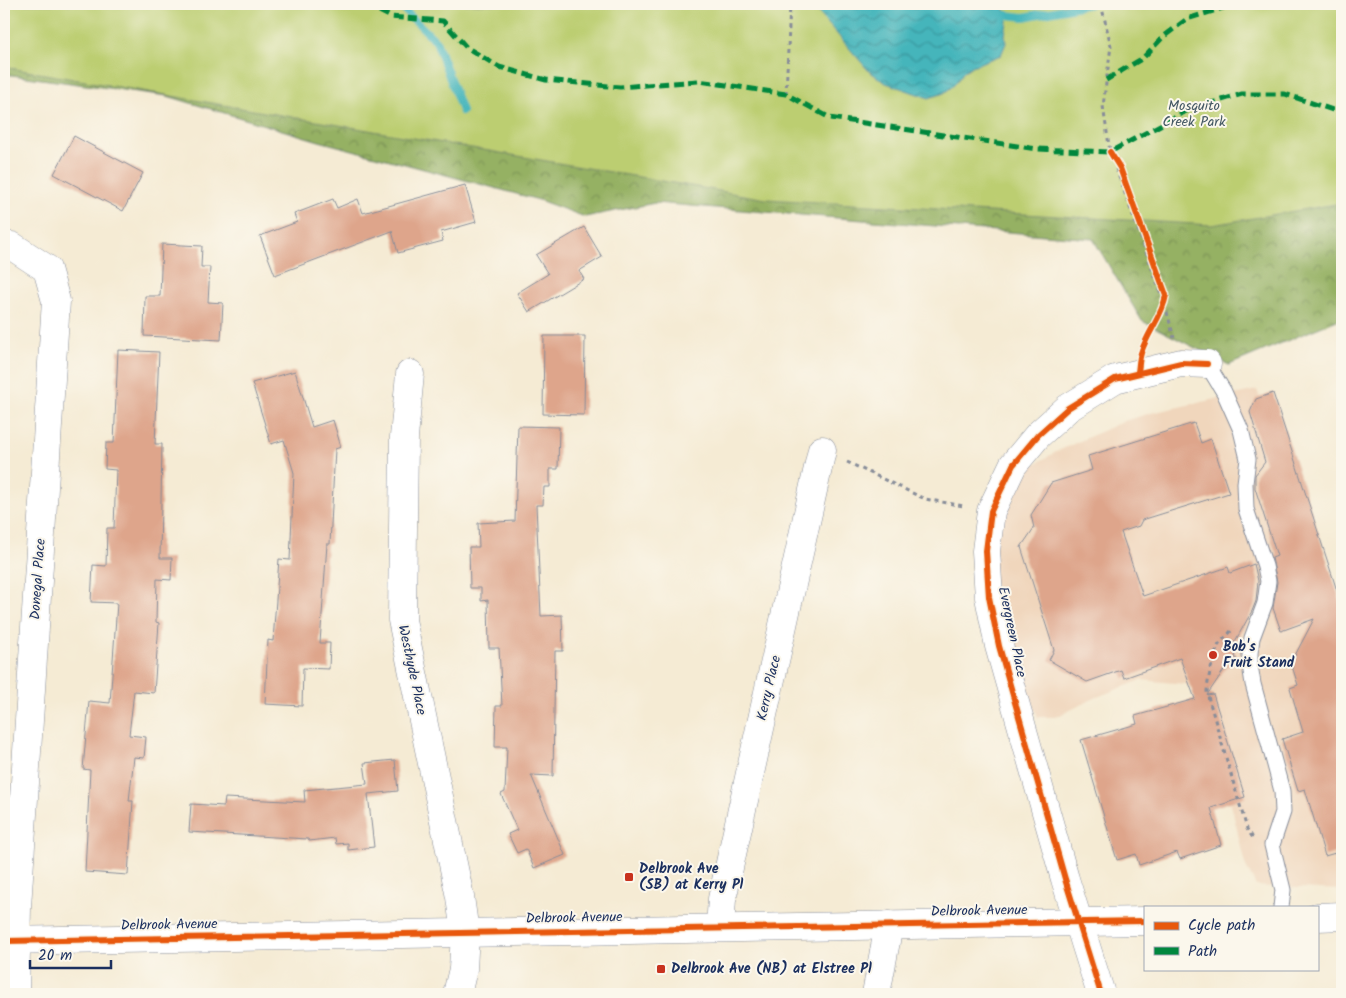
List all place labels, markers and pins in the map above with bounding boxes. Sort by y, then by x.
place label: Bob's Fruit Stand [1223,636,1295,674]
marker: Bob's Fruit Stand [1207,649,1219,661]
place label: Delbrook Ave (SB) at Kerry Pl [639,858,744,896]
marker: Delbrook Ave (SB) at Kerry Pl [623,871,635,883]
place label: Delbrook Ave (NB) at Elstree Pl [671,958,872,980]
marker: Delbrook Ave (NB) at Elstree Pl [655,963,667,975]

